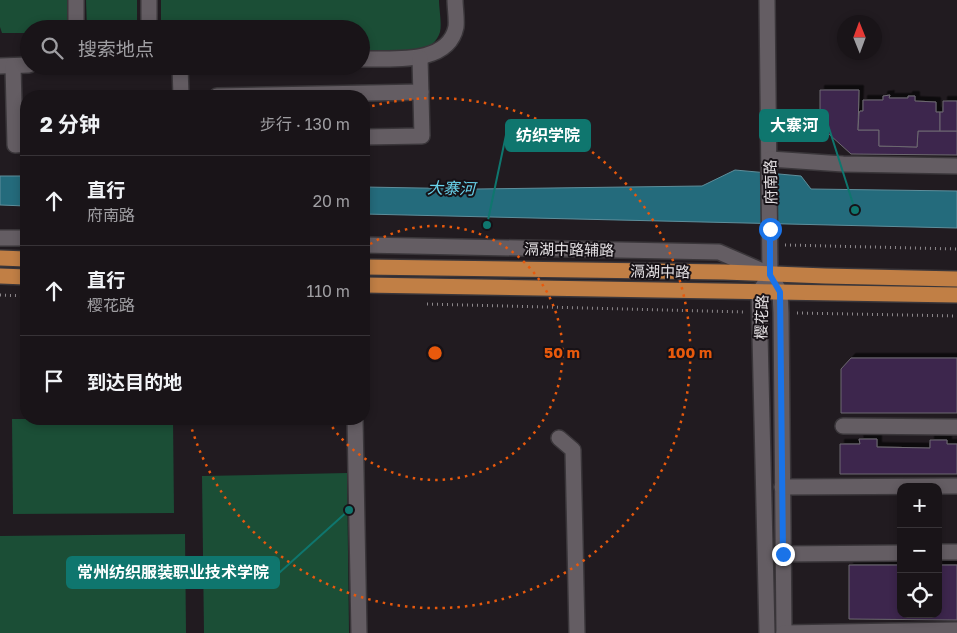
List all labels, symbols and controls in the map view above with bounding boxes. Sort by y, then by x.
north arrow [837,15,882,60]
search box [20,20,370,75]
icon: search [38,34,66,62]
text: 搜索地点 [78,37,154,60]
callout: 大寨河 [760,110,828,141]
text: 2 分钟 [40,111,100,137]
text: 步行 · 130 m [260,114,350,134]
text: 大寨河 [770,115,818,135]
callout: 纺织学院 [506,120,590,151]
text: 纺织学院 [516,125,580,145]
street label: 府南路 [761,159,779,205]
text: 直行 [87,178,125,201]
water label: 大寨河 [427,178,478,198]
icon: ahead [40,187,68,215]
text: 20 m [313,191,350,211]
text: 府南路 [87,205,135,225]
route start [759,218,782,241]
street label: 滆湖中路辅路 [524,239,614,259]
street label: 滆湖中路 [630,261,690,281]
text: 直行 [87,268,125,291]
icon: ahead [40,277,68,305]
text: 110 m [306,281,350,301]
street label: 樱花路 [751,294,771,340]
text: 樱花路 [87,295,135,315]
text: 50 m [544,343,580,361]
text: 100 m [668,343,712,361]
centre of rings [426,344,444,362]
icon: arrive [40,367,68,395]
text: 到达目的地 [87,370,182,393]
map controls [897,483,942,618]
button: + [897,483,942,528]
button: − [897,528,942,573]
route end [772,543,795,566]
callout: 常州纺织服装职业技术学院 [67,557,279,588]
text: 常州纺织服装职业技术学院 [77,562,269,582]
button: locate [897,573,942,618]

